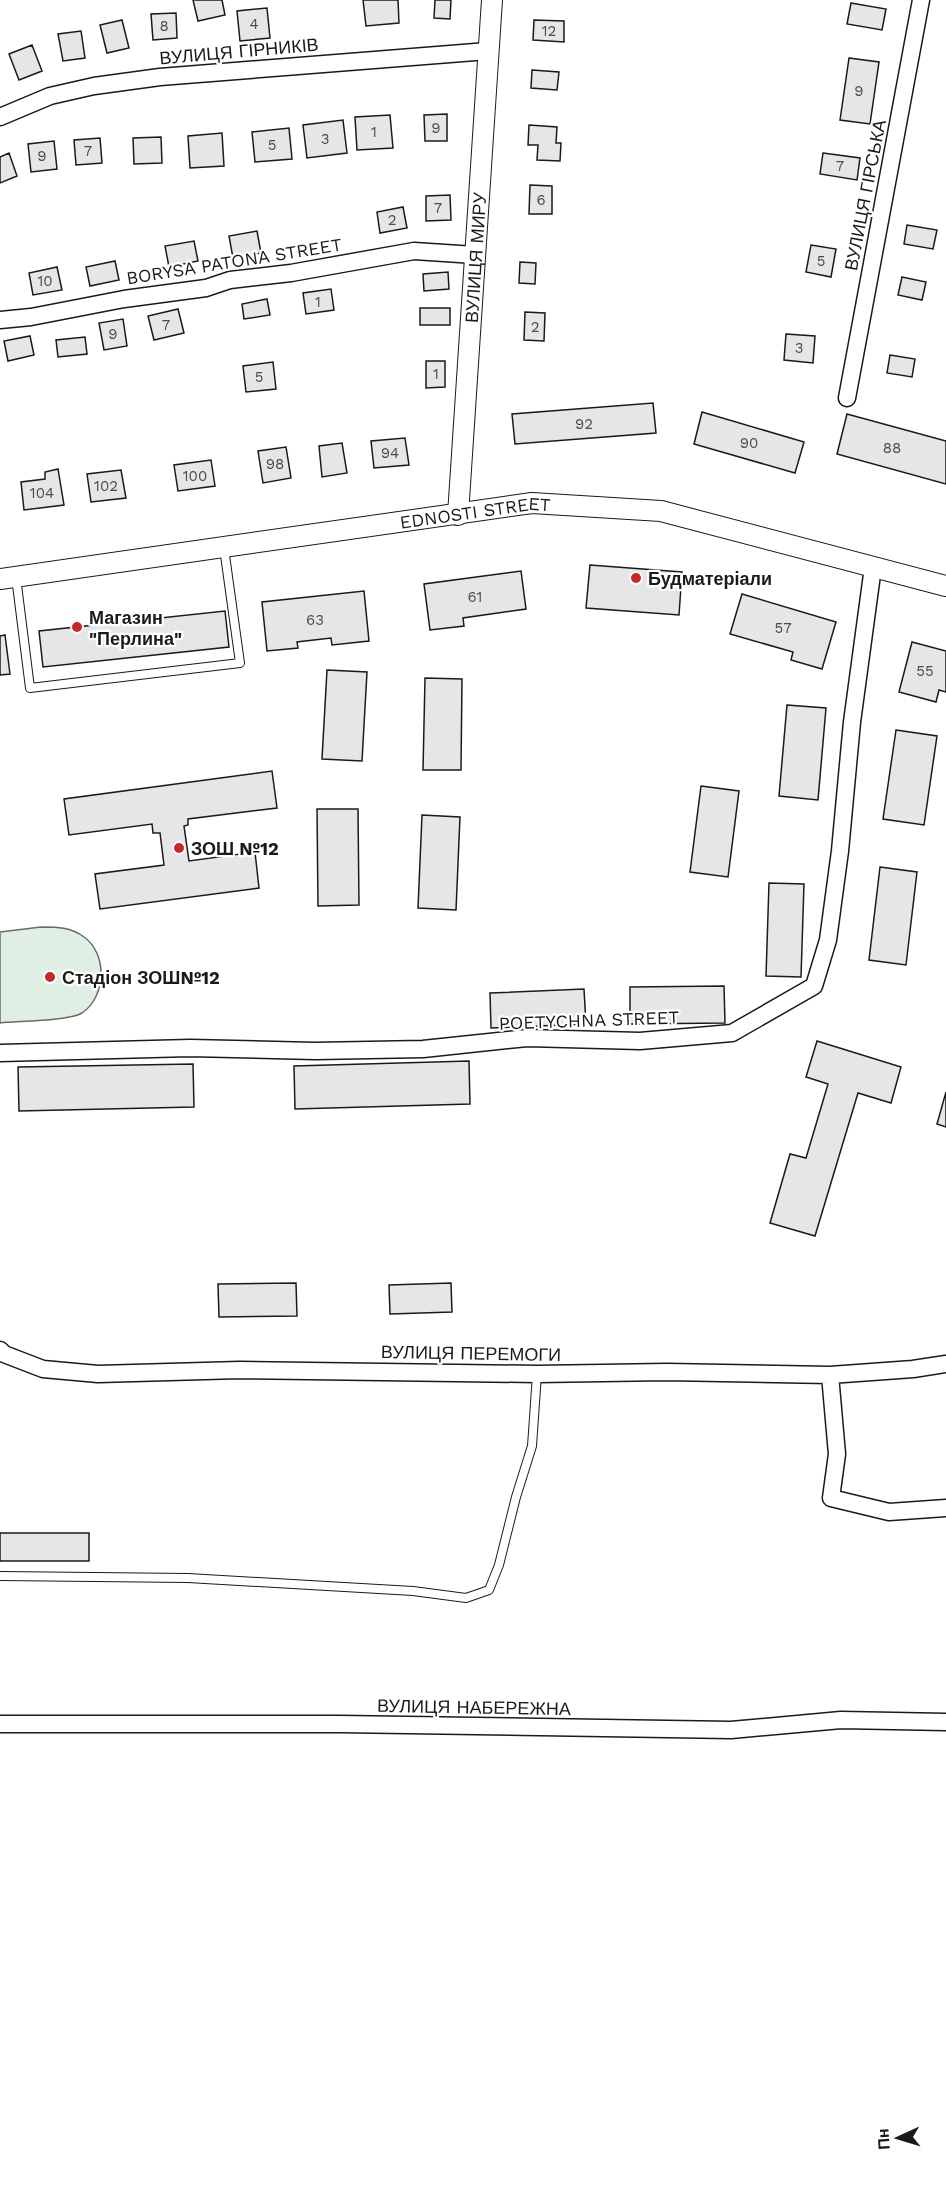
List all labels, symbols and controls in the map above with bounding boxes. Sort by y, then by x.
house number: 4 [249,15,259,33]
house number: 8 [159,17,169,35]
house number: 12 [542,22,556,40]
street label: ВУЛИЦЯ ГІРНИКІВ [159,34,319,68]
house number: 9 [854,82,864,100]
street label: ВУЛИЦЯ ГІРСЬКА [840,118,890,272]
house number: 9 [431,119,441,137]
house number: 1 [371,123,377,141]
house number: 3 [321,130,329,148]
house number: 5 [268,136,276,154]
house number: 7 [84,142,92,160]
house number: 9 [37,147,47,165]
house number: 7 [836,157,844,175]
street label: ВУЛИЦЯ МИРУ [460,191,490,323]
house number: 6 [536,191,546,209]
house number: 7 [434,199,442,217]
house number: 2 [388,211,396,229]
street label: BORYSA PATONA STREET [125,234,343,288]
house number: 5 [817,252,825,270]
house number: 10 [37,272,53,290]
house number: 1 [315,293,321,311]
house number: 7 [162,316,170,334]
house number: 2 [531,318,539,336]
house number: 9 [108,325,118,343]
house number: 3 [795,339,803,357]
house number: 1 [433,365,439,383]
house number: 5 [255,368,263,386]
house number: 92 [575,415,593,433]
house number: 90 [740,434,758,452]
house number: 88 [883,439,901,457]
house number: 94 [381,444,399,462]
house number: 98 [266,455,284,473]
house number: 100 [183,467,207,485]
house number: 102 [94,477,118,495]
house number: 104 [30,484,54,502]
street label: EDNOSTI STREET [398,492,551,532]
place label: Будматеріали [648,568,772,589]
marker: Будматеріали [629,571,643,585]
house number: 61 [468,588,482,606]
place label: Магазин "Перлина" [89,607,182,649]
house number: 63 [306,611,324,629]
house number: 57 [774,619,792,637]
marker: Магазин "Перлина" [70,620,84,634]
house number: 55 [916,662,934,680]
place label: ЗОШ №12 [191,838,279,859]
marker: ЗОШ №12 [172,841,186,855]
place label: Стадіон ЗОШ№12 [62,967,220,988]
marker: Стадіон ЗОШ№12 [43,970,57,984]
street label: POETYCHNA STREET [498,1006,680,1034]
street label: ВУЛИЦЯ ПЕРЕМОГИ [381,1341,561,1365]
street label: ВУЛИЦЯ НАБЕРЕЖНА [377,1695,571,1719]
north arrow [868,2108,928,2168]
text: Пн [873,2128,894,2150]

